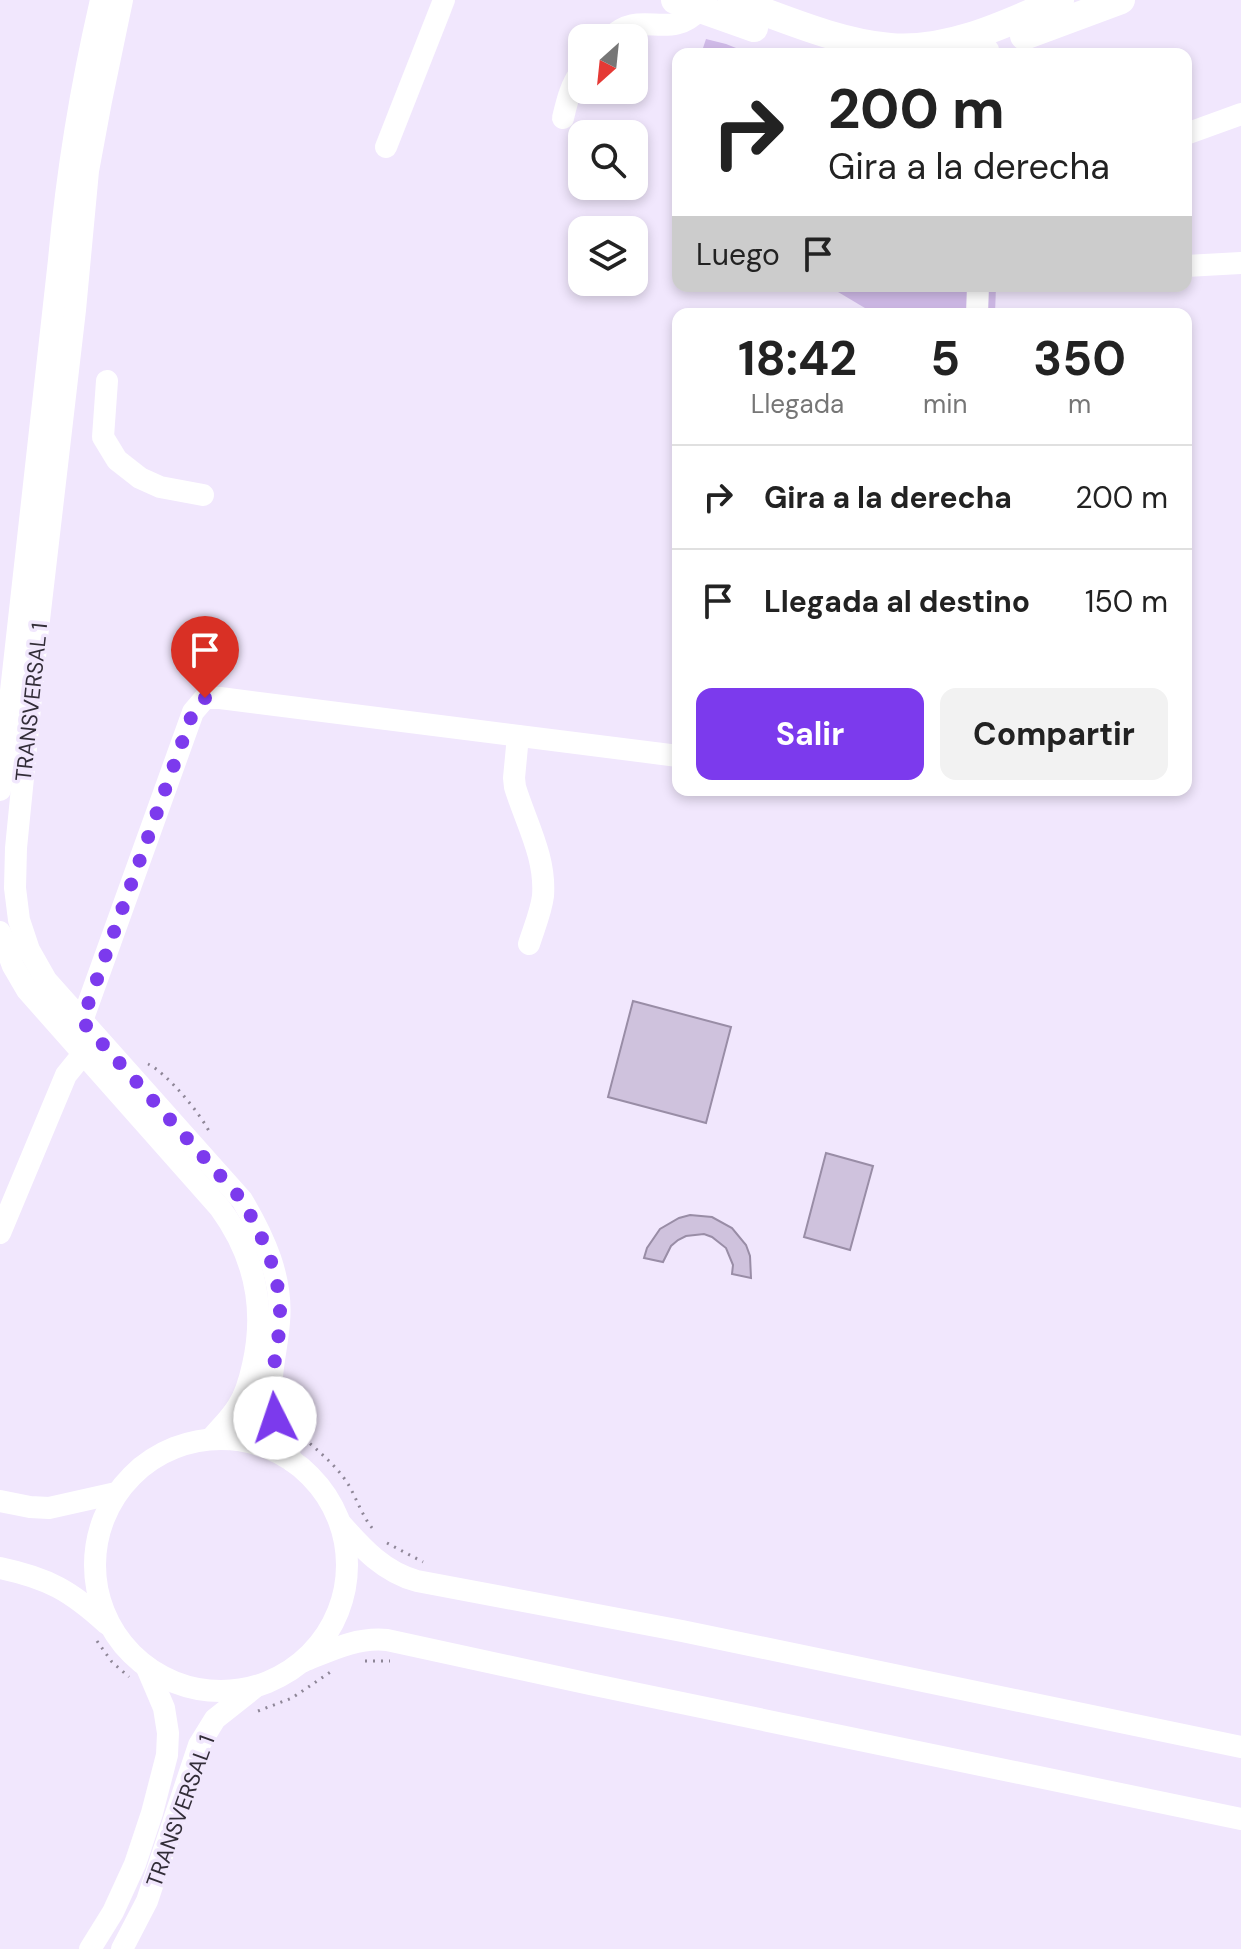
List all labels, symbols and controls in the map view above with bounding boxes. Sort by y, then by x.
north arrow [568,24,648,104]
map controls [568,24,648,296]
text: 200 m [828,72,1005,145]
icon: right [696,80,800,184]
button: search [568,120,648,200]
text: Gira a la derecha [828,143,1110,190]
button: layers [568,216,648,296]
icon: arrive [796,232,840,276]
text: Luego [696,235,780,274]
text: 18:42 [738,327,857,390]
text: 5 [930,327,960,390]
text: 350 [1033,327,1126,390]
text: Llegada [751,387,844,421]
text: min [923,387,967,421]
text: m [1068,387,1091,421]
icon: right [696,475,740,519]
text: Gira a la derecha [764,478,1012,517]
text: 200 m [1075,478,1168,517]
icon: arrive [696,579,740,623]
text: Llegada al destino [764,582,1030,621]
text: 150 m [1085,582,1168,621]
pin [171,616,239,698]
street label: TRANSVERSAL 1 [9,621,54,783]
icon: arrive [183,628,227,672]
button: Salir [696,688,924,780]
button: Compartir [940,688,1168,780]
position arrow [233,1376,317,1460]
street label: TRANSVERSAL 1 [140,1731,221,1891]

